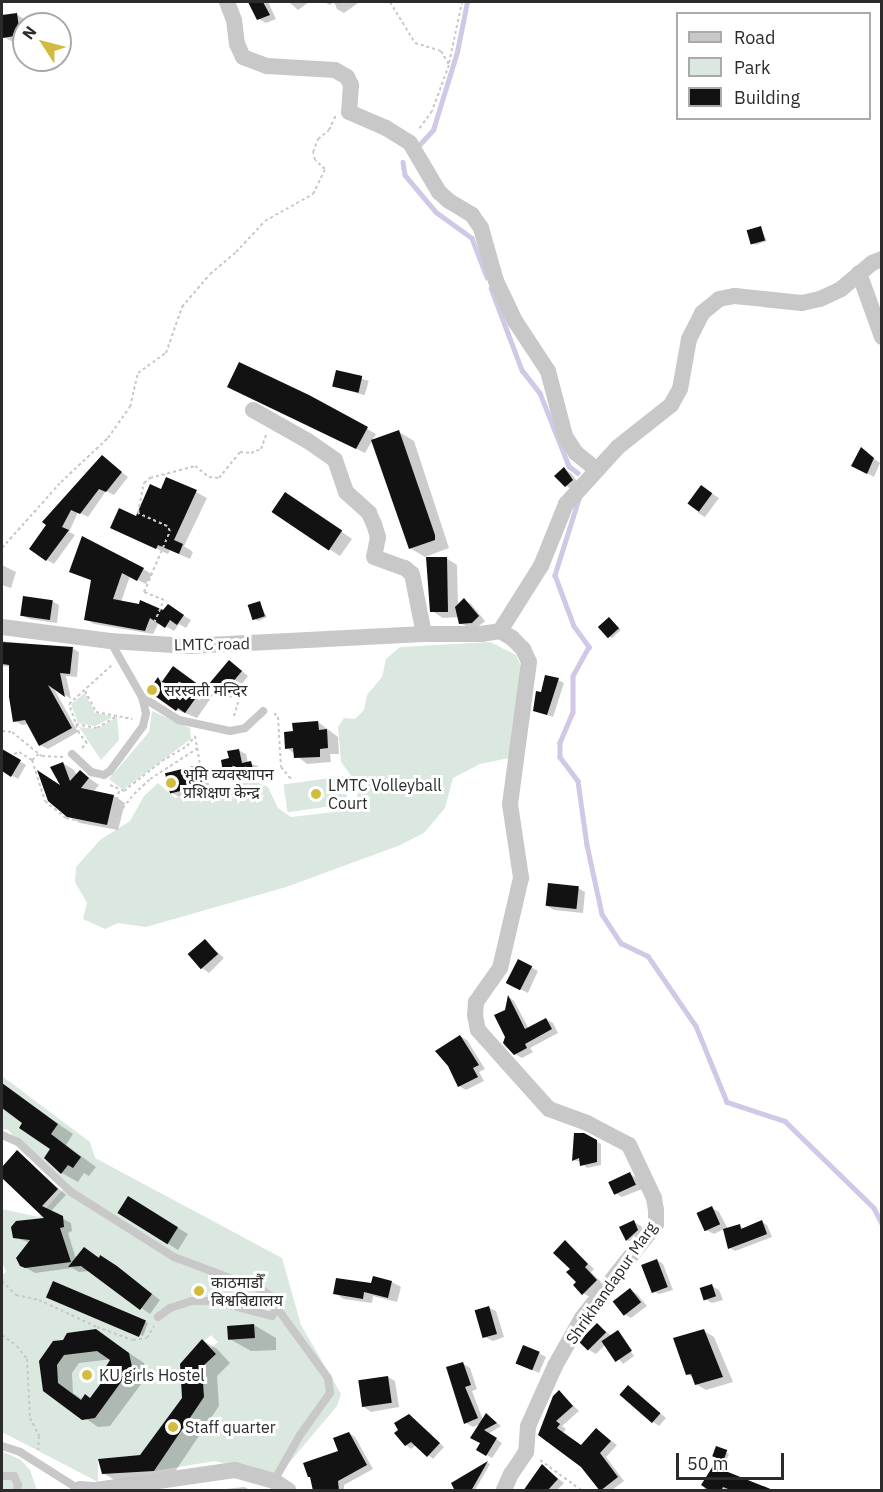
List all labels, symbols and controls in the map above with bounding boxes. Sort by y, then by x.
north arrow [12,12,72,72]
legend [676,12,871,120]
text: N [18,22,41,43]
text: Road [734,26,775,49]
text: Park [734,56,770,79]
text: Building [734,86,800,109]
street label: LMTC road [174,634,250,654]
place label: सरस्वती मन्दिर [164,680,247,700]
marker: सरस्वती मन्दिर [145,683,159,697]
place label: भूमि व्यवस्थापन प्रशिक्षण केन्द्र [183,764,274,802]
place label: LMTC Volleyball Court [328,775,442,813]
marker: भूमि व्यवस्थापन प्रशिक्षण केन्द्र [164,776,178,790]
marker: LMTC Volleyball Court [309,787,323,801]
street label: Shrikhandapur Marg [562,1218,660,1348]
place label: काठमाडौँ बिश्वबिद्यालय [211,1272,283,1310]
marker: काठमाडौँ बिश्वबिद्यालय [192,1284,206,1298]
place label: KU girls Hostel [99,1365,205,1385]
marker: KU girls Hostel [80,1368,94,1382]
place label: Staff quarter [185,1417,276,1437]
marker: Staff quarter [166,1420,180,1434]
scale bar [679,1441,787,1479]
text: 50 m [687,1452,729,1475]

